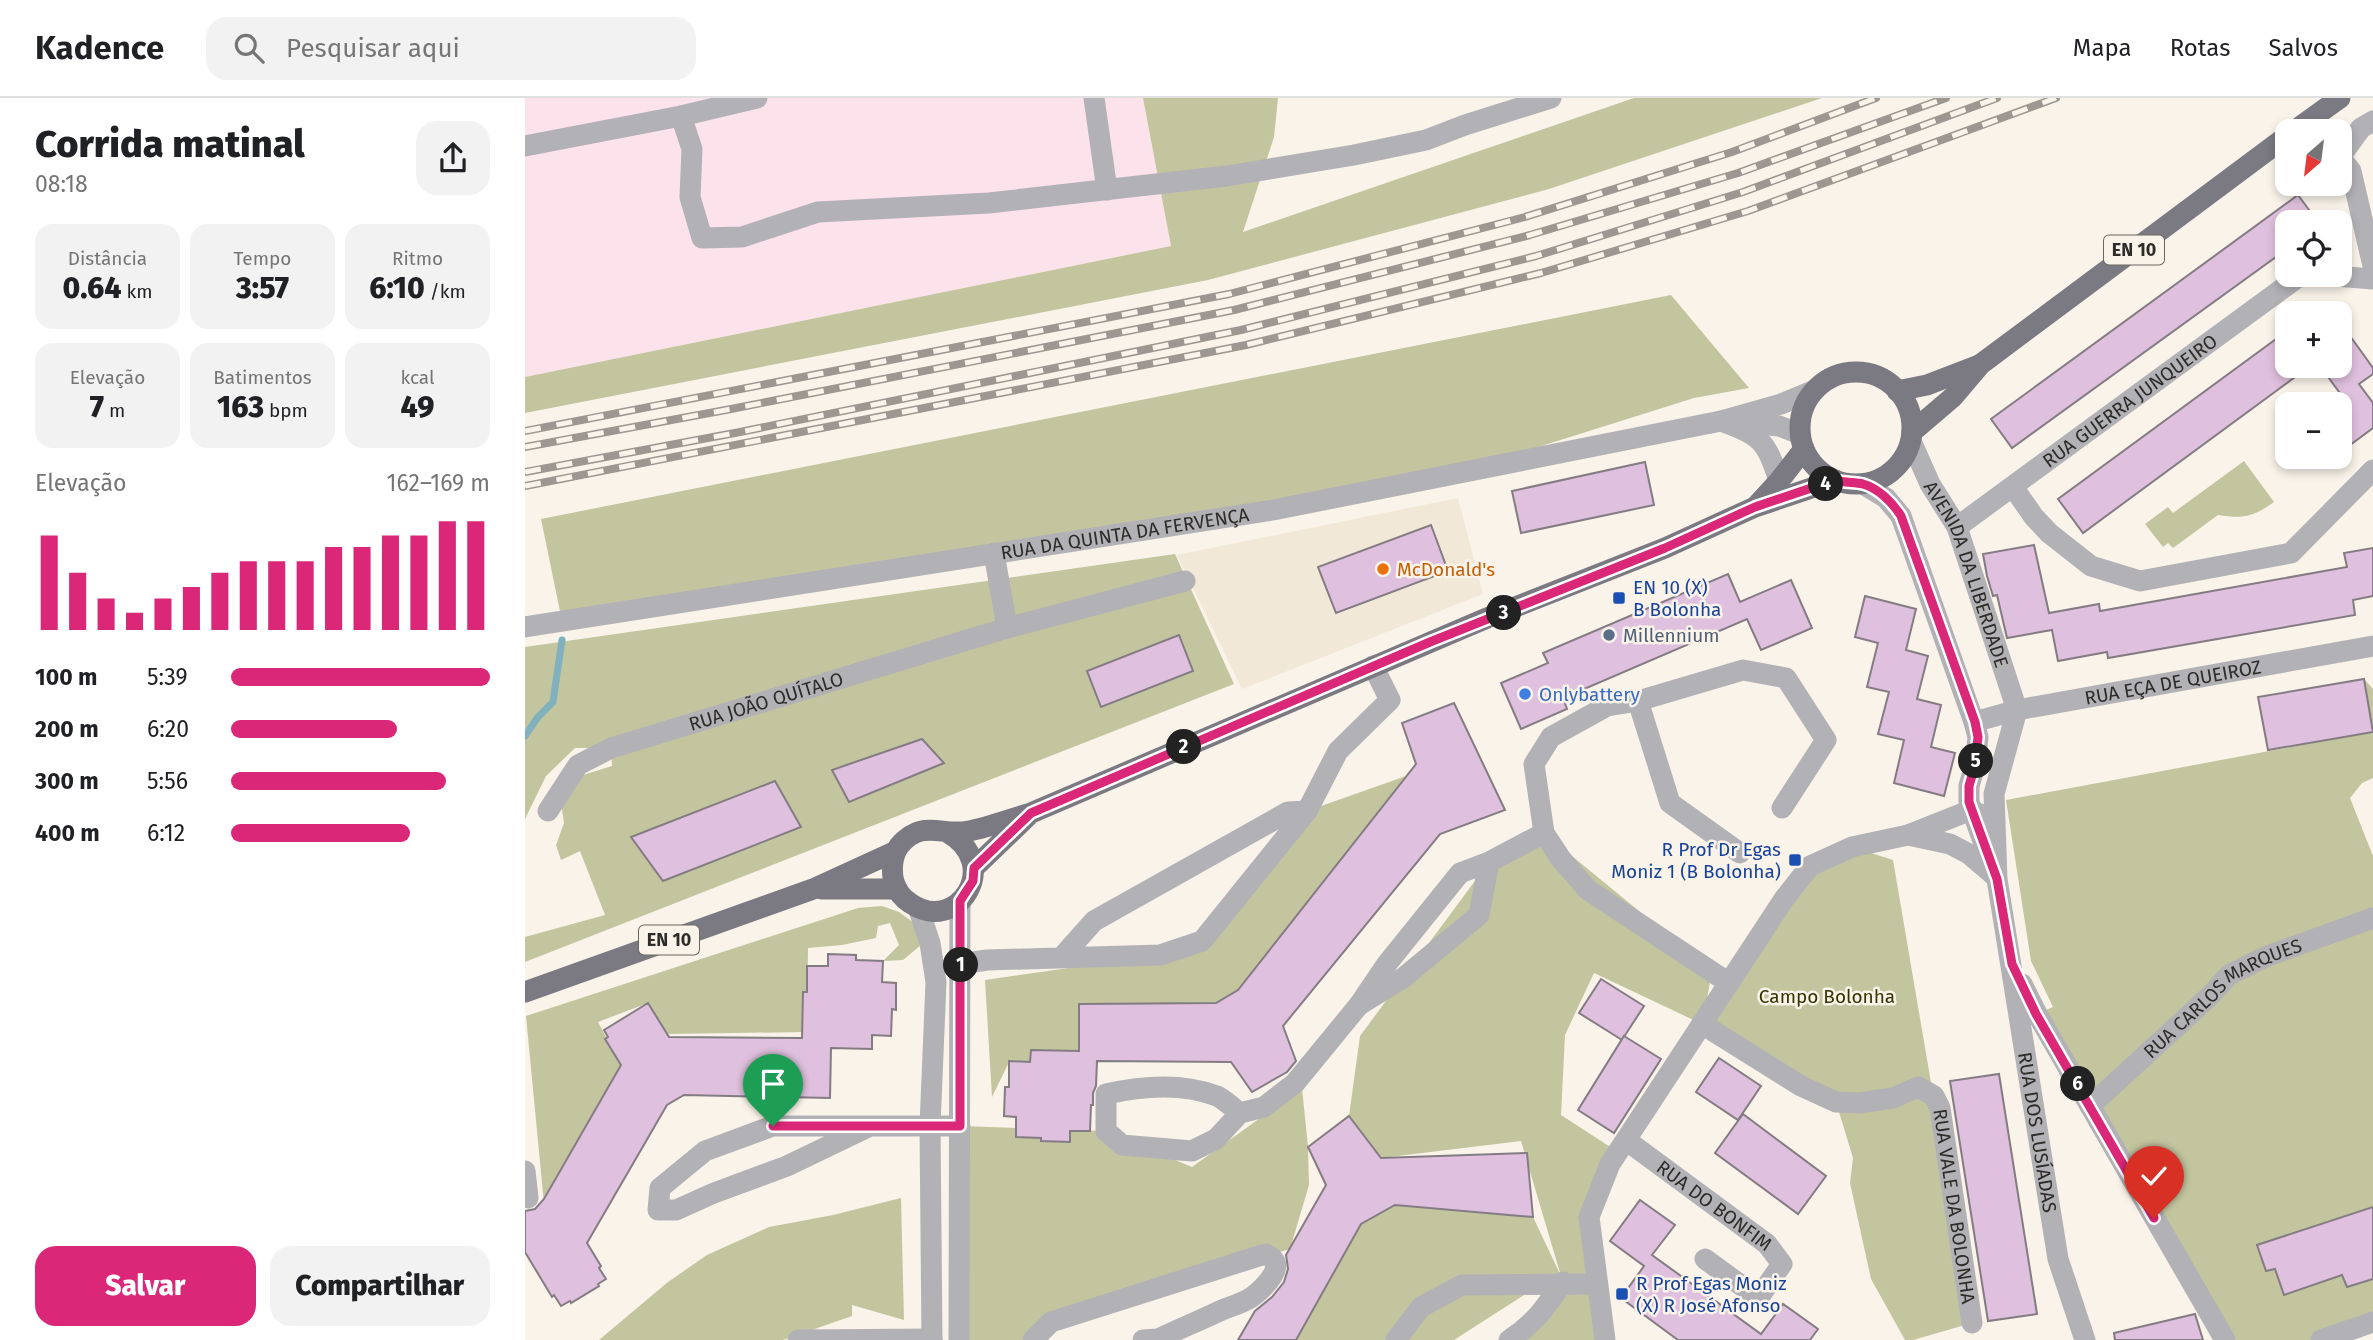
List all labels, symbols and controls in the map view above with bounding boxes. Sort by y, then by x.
search box [206,17,696,80]
text: Kadence [35,28,164,68]
icon: search [230,29,268,67]
text: Pesquisar aqui [286,33,460,64]
text: Mapa [2073,34,2132,62]
text: Rotas [2170,34,2230,62]
text: Salvos [2268,34,2338,62]
north arrow [2275,119,2352,196]
map controls [2275,119,2352,469]
text: Corrida matinal [35,121,305,167]
button: share [416,121,490,195]
text: 08:18 [35,170,88,198]
button: locate [2275,210,2352,287]
road number: EN 10 [2104,236,2164,265]
text: Distância [68,247,147,270]
text: Tempo [234,247,291,270]
text: Ritmo [392,247,443,270]
text: 0.64 [62,270,122,306]
text: 3:57 [236,270,289,306]
text: 6:10 [369,270,425,306]
text: km [122,280,153,303]
text: /km [425,280,466,303]
button: + [2275,301,2352,378]
street label: RUA GUERRA JUNQUEIRO [2038,329,2221,472]
text: Elevação [70,366,145,389]
text: Batimentos [213,366,312,389]
text: kcal [400,366,435,389]
text: 7 [90,389,104,425]
text: 163 [217,389,264,425]
text: 49 [401,389,434,425]
button: − [2275,392,2352,469]
text: m [104,399,125,422]
text: bpm [264,399,308,422]
pin: 4 [1809,466,1843,502]
text: Elevação [35,469,126,497]
text: 162–169 m [387,469,490,497]
text: 4 [1820,472,1831,495]
street label: AVENIDA DA LIBERDADE [1919,476,2014,670]
street label: RUA DA QUINTA DA FERVENÇA [999,502,1251,564]
place label: McDonald's [1397,558,1495,581]
marker: McDonald's [1375,561,1391,577]
place label: EN 10 (X) B Bolonha [1633,576,1721,621]
marker: EN 10 (X) B Bolonha [1611,590,1627,606]
pin: 3 [1487,596,1521,630]
text: 3 [1499,601,1508,624]
place label: Millennium [1623,624,1720,647]
marker: Millennium [1601,627,1617,643]
street label: RUA EÇA DE QUEIROZ [2083,655,2263,709]
text: 100 m [35,663,97,691]
text: 5:39 [147,663,188,691]
street label: RUA JOÃO QUÍTALO [686,667,846,735]
place label: Onlybattery [1539,683,1641,706]
marker: Onlybattery [1517,686,1533,702]
text: 200 m [35,715,99,743]
text: 6:20 [147,715,189,743]
pin: 2 [1167,730,1201,764]
text: 2 [1179,735,1188,758]
pin: 5 [1959,744,1993,778]
text: 5 [1970,749,1981,772]
text: 300 m [35,767,99,795]
text: 5:56 [147,767,188,795]
text: 400 m [35,819,100,847]
text: 6:12 [147,819,185,847]
place label: R Prof Dr Egas Moniz 1 (B Bolonha) [1611,838,1781,883]
marker: R Prof Dr Egas Moniz 1 (B Bolonha) [1787,852,1803,868]
road number: EN 10 [639,926,699,954]
street label: RUA CARLOS MARQUES [2139,933,2305,1063]
pin: 1 [943,948,978,982]
text: 1 [956,953,965,976]
park label: Campo Bolonha [1759,985,1895,1008]
street label: RUA DOS LUSÍADAS [2013,1050,2062,1214]
pin [743,1054,803,1126]
icon: arrive [754,1065,792,1103]
pin: 6 [2061,1066,2095,1102]
text: 6 [2072,1072,2083,1095]
street label: RUA VALE DA BOLONHA [1929,1107,1980,1305]
pin [2124,1146,2184,1218]
street label: RUA DO BONFIM [1652,1155,1777,1255]
icon: check [2135,1157,2173,1195]
button: Salvar [35,1246,256,1326]
button: Compartilhar [270,1246,490,1326]
place label: R Prof Egas Moniz (X) R José Afonso [1636,1272,1786,1317]
marker: R Prof Egas Moniz (X) R José Afonso [1614,1286,1630,1302]

